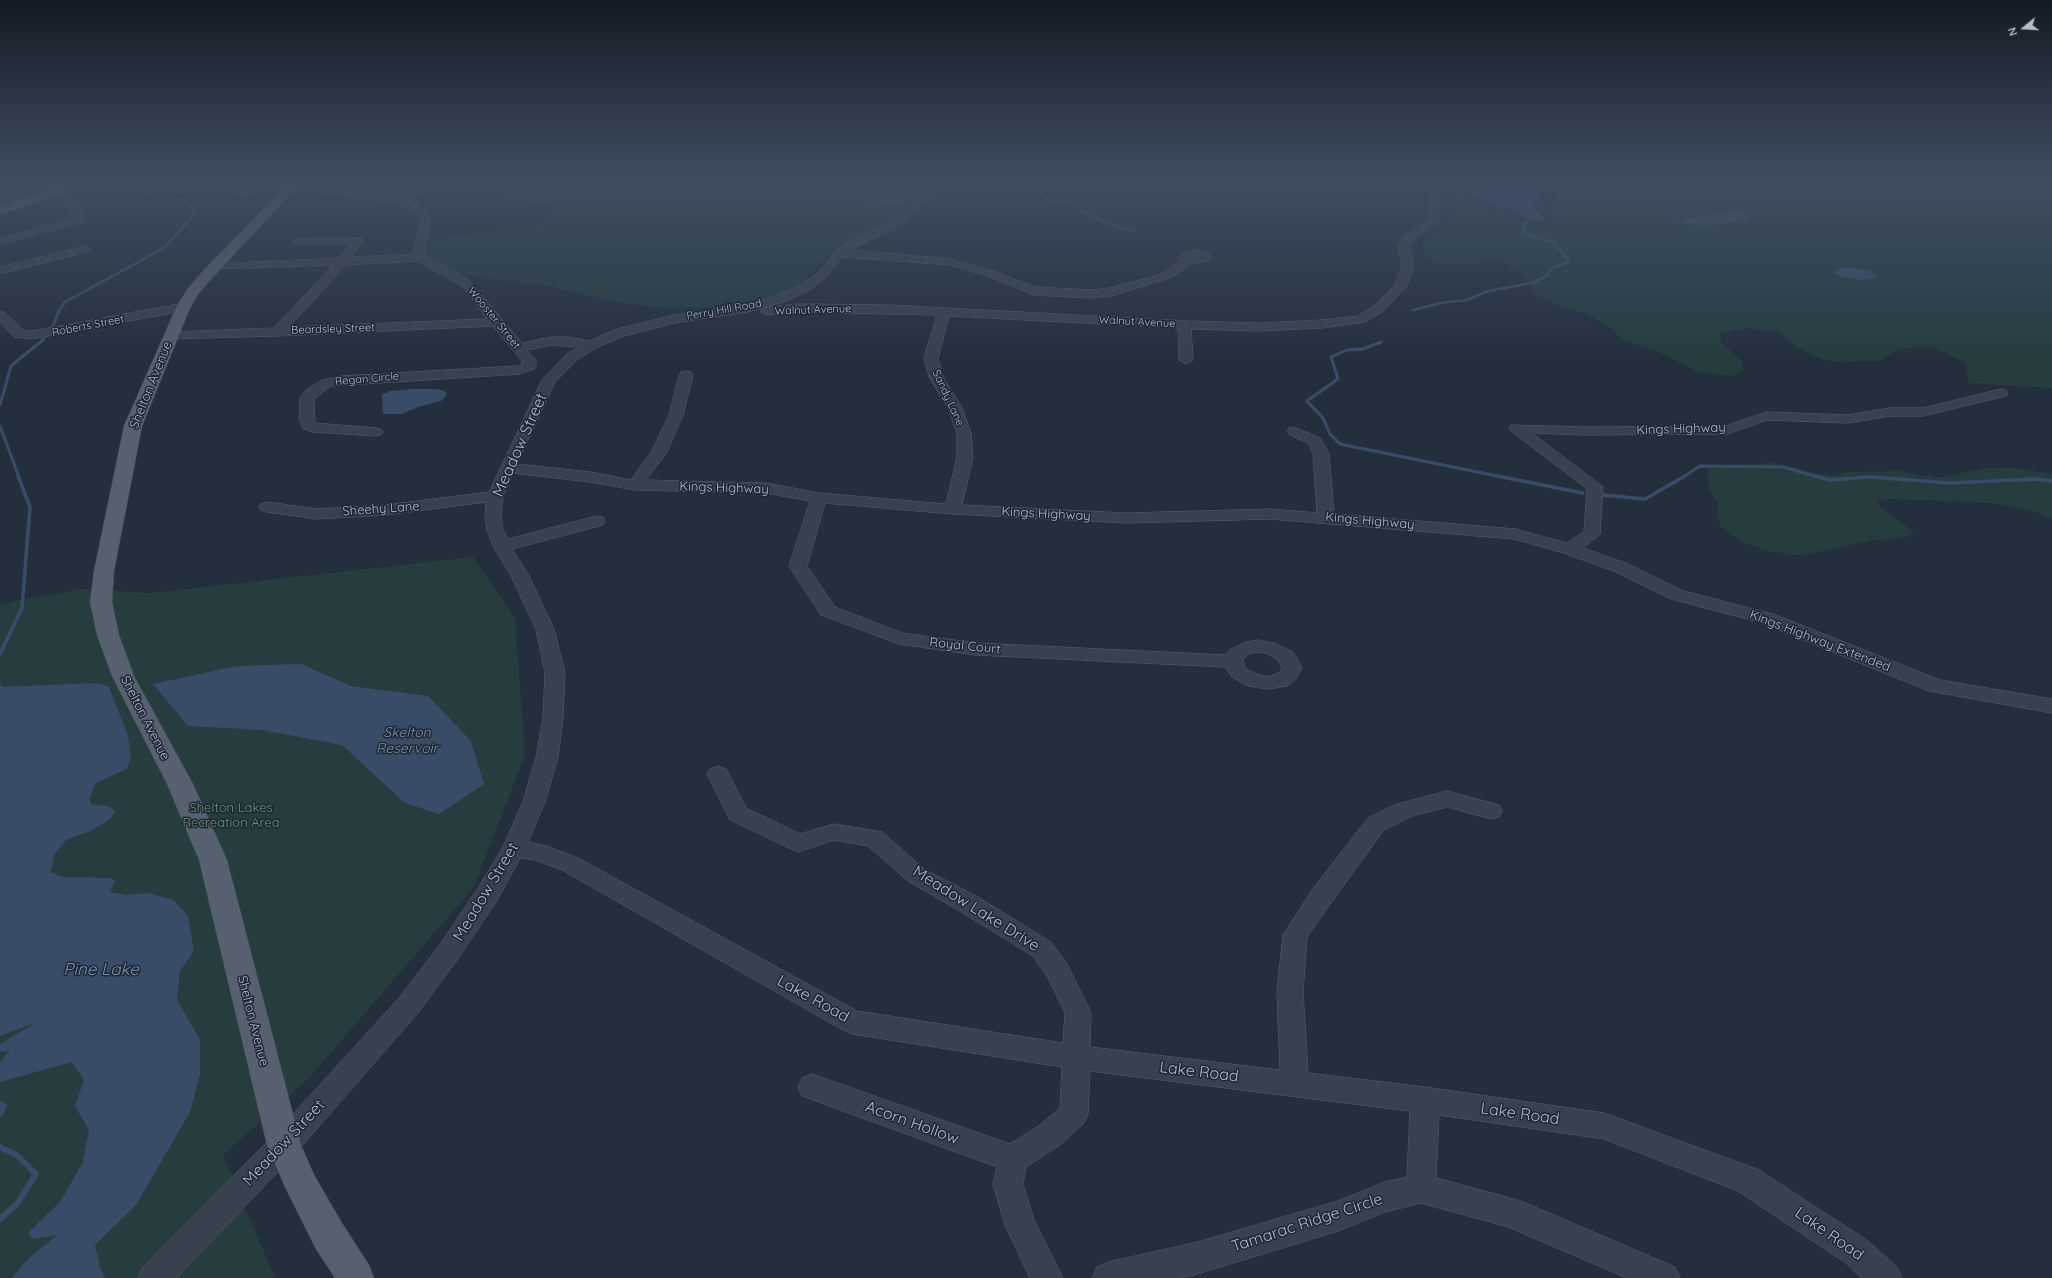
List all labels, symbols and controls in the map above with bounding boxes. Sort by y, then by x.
north arrow [2004,8,2044,48]
text: N [2005,26,2020,38]
street label: Wooster Street [465,284,523,352]
street label: Perry Hill Road [685,297,763,323]
street label: Walnut Avenue [774,302,852,318]
street label: Roberts Street [51,313,125,339]
street label: Walnut Avenue [1098,313,1176,331]
street label: Beardsley Street [291,321,375,337]
street label: Shelton Avenue [126,339,176,431]
street label: Sandy Lane [929,368,967,428]
street label: Regan Circle [334,370,400,388]
street label: Meadow Street [489,390,551,500]
street label: Kings Highway [1636,420,1726,438]
street label: Kings Highway [679,479,769,497]
street label: Sheehy Lane [342,499,420,519]
street label: Kings Highway [1001,504,1091,524]
street label: Kings Highway [1325,509,1415,533]
street label: Kings Highway Extended [1747,607,1893,675]
street label: Royal Court [929,635,1001,657]
street label: Shelton Avenue [117,673,173,763]
water label: Skelton Reservoir [376,725,438,758]
park label: Shelton Lakes Recreation Area [182,800,280,831]
street label: Meadow Street [449,839,523,945]
street label: Meadow Lake Drive [909,862,1043,956]
water label: Pine Lake [63,960,139,980]
street label: Lake Road [774,971,852,1027]
street label: Shelton Avenue [234,974,272,1068]
street label: Lake Road [1158,1058,1240,1086]
street label: Meadow Street [239,1096,329,1190]
street label: Acorn Hollow [863,1097,961,1149]
street label: Lake Road [1479,1099,1561,1129]
street label: Tamarac Ridge Circle [1229,1189,1385,1257]
street label: Lake Road [1791,1203,1867,1265]

